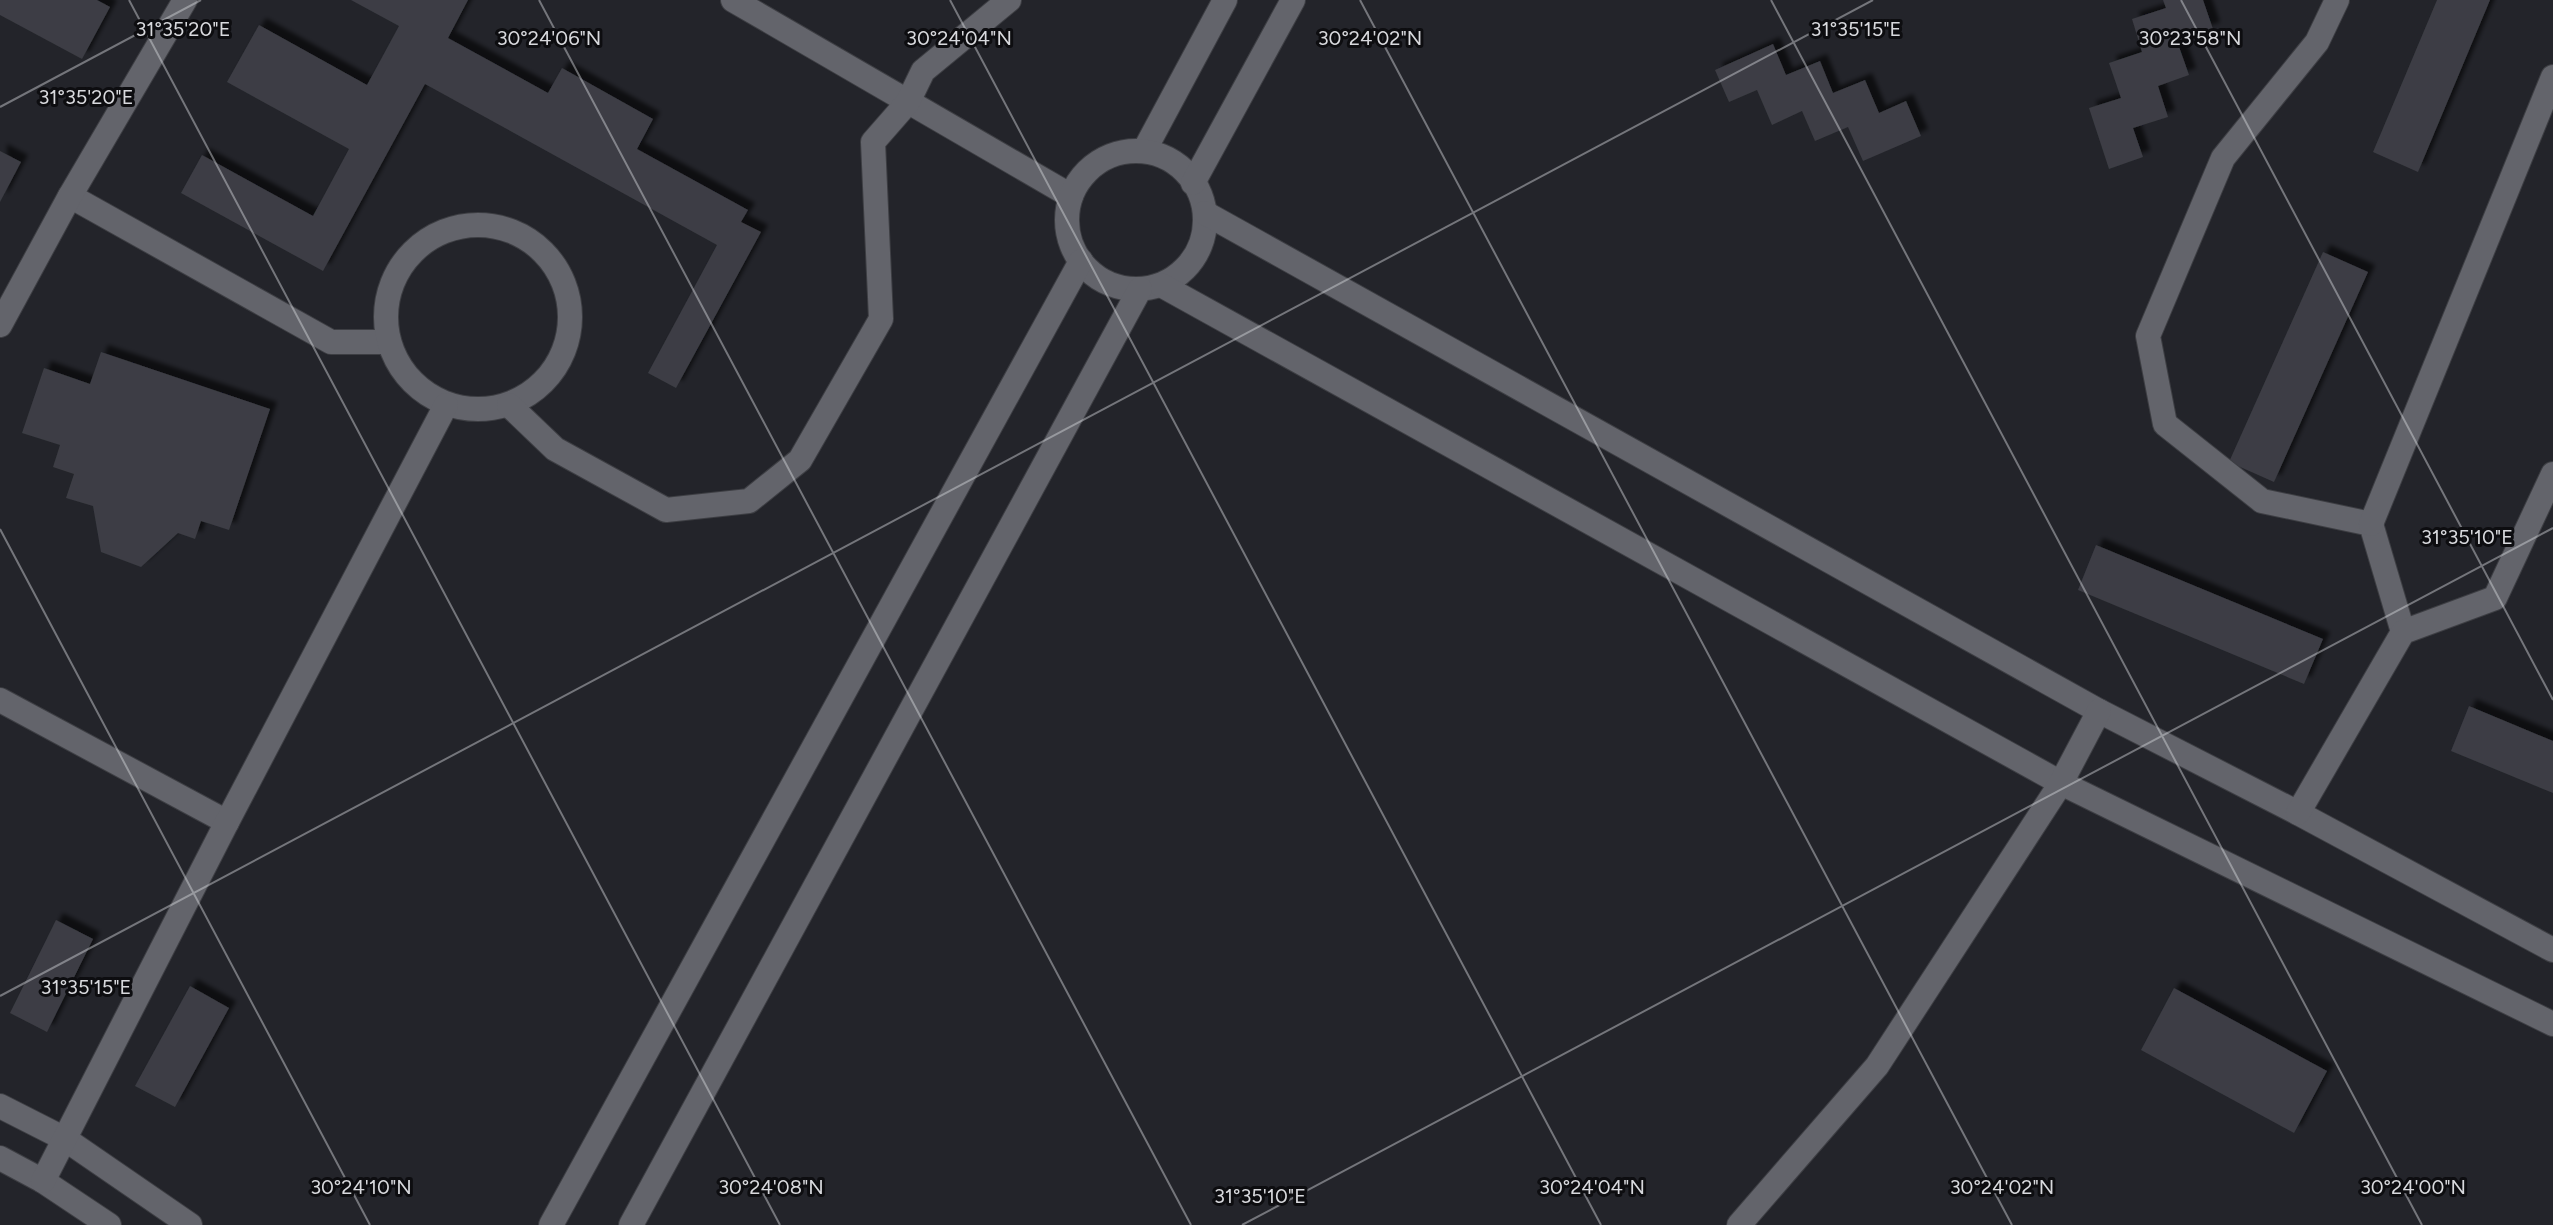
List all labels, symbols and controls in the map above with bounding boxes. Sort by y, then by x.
text: 31°35'20"E [135,17,231,41]
text: 31°35'15"E [1811,17,1901,41]
text: 30°24'06"N [497,26,601,50]
text: 30°24'04"N [906,26,1012,50]
text: 30°24'02"N [1318,26,1422,50]
text: 30°23'58"N [2139,26,2241,50]
text: 31°35'20"E [38,85,134,109]
text: 31°35'10"E [2421,525,2513,549]
text: 31°35'15"E [41,975,131,999]
text: 30°24'10"N [310,1175,412,1199]
text: 30°24'08"N [718,1175,824,1199]
text: 30°24'04"N [1539,1175,1645,1199]
text: 30°24'02"N [1950,1175,2054,1199]
text: 30°24'00"N [2360,1175,2466,1199]
text: 31°35'10"E [1214,1184,1306,1208]

